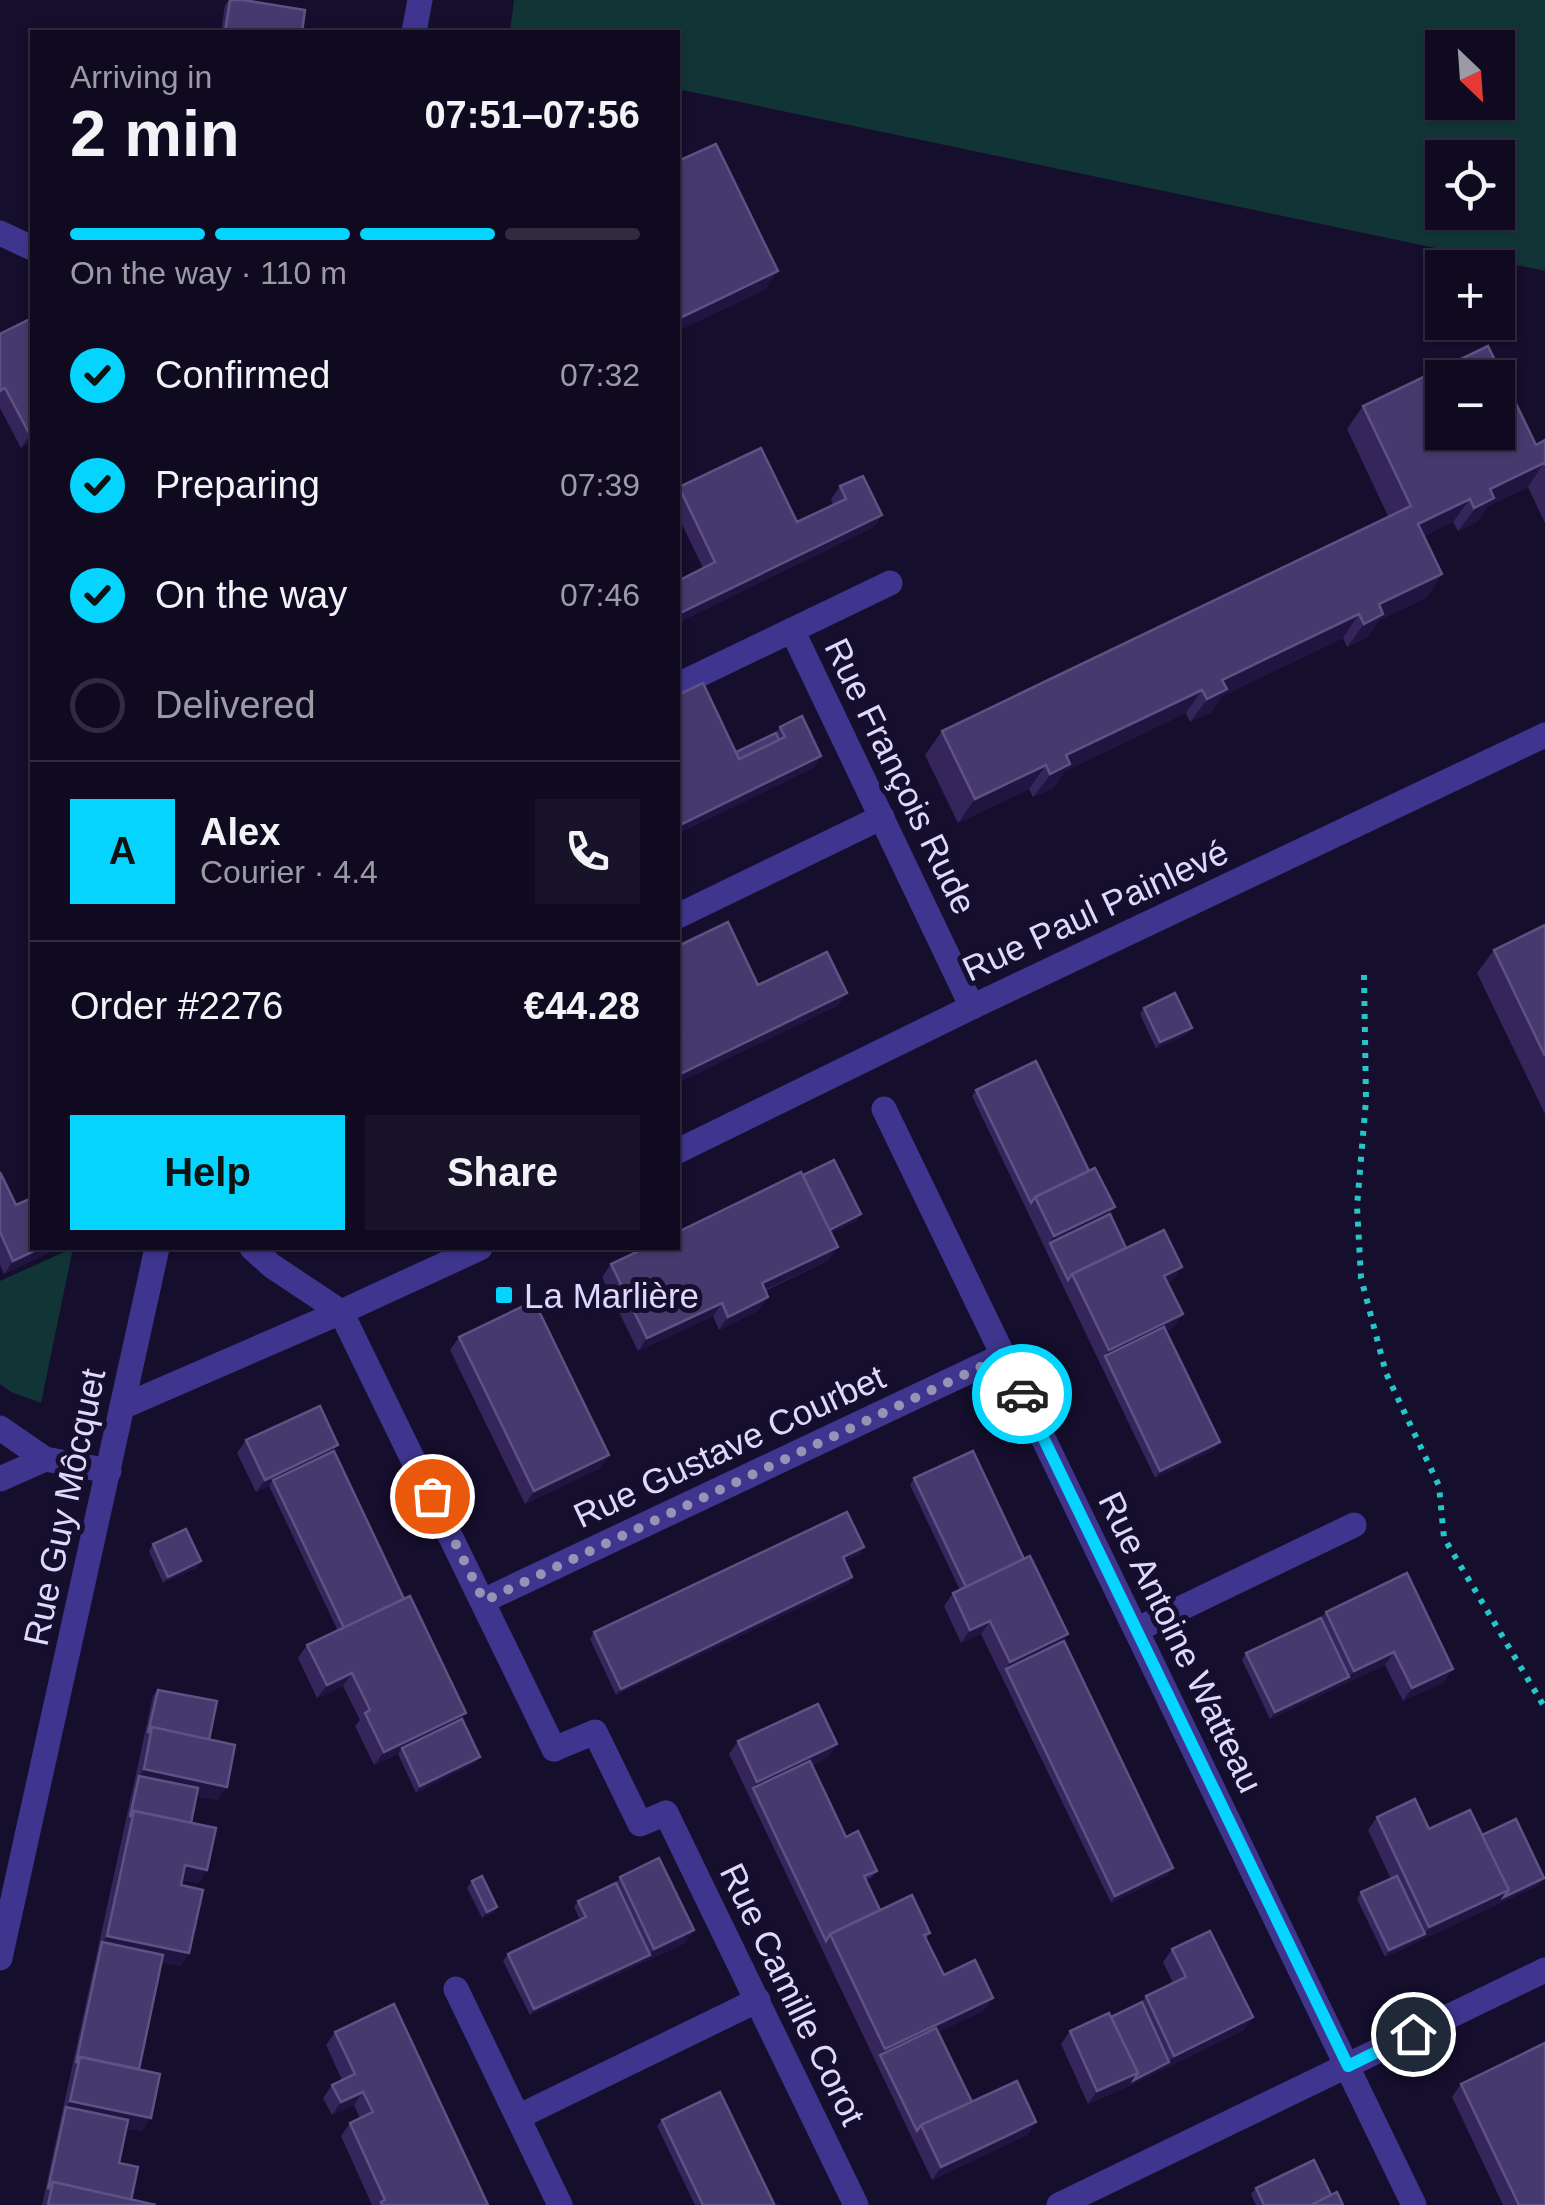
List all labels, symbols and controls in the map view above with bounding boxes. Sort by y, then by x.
north arrow [1425,30,1515,120]
map controls [1425,30,1515,450]
text: Arriving in [70,59,212,95]
text: 07:51–07:56 [424,94,640,136]
text: 2 min [70,97,240,170]
button: locate [1425,140,1515,230]
button: + [1425,250,1515,340]
text: On the way · 110 m [70,255,347,291]
icon: check [70,348,125,403]
text: Confirmed [155,354,330,396]
text: 07:32 [560,357,640,393]
button: − [1425,360,1515,450]
icon: check [70,458,125,513]
text: Preparing [155,464,320,506]
text: 07:39 [560,467,640,503]
icon: check [70,568,125,623]
text: On the way [155,574,347,616]
text: 07:46 [560,577,640,613]
street label: Rue François Rude [817,632,985,920]
text: Delivered [155,684,316,726]
button: phone [535,799,640,904]
text: Alex [200,811,280,853]
text: A [109,830,136,872]
street label: Rue Paul Painlevé [956,831,1234,989]
text: Courier · 4.4 [200,854,378,890]
text: Order #2276 [70,985,283,1027]
text: €44.28 [524,985,640,1027]
button: Help [70,1115,345,1230]
button: Share [365,1115,640,1230]
place label: La Marlière [524,1276,699,1315]
marker: La Marlière [493,1284,515,1306]
courier [972,1344,1072,1444]
street label: Rue Gustave Courbet [567,1357,891,1535]
street label: Rue Guy Môcquet [16,1365,112,1649]
icon: car [995,1367,1050,1422]
pin [390,1454,475,1539]
icon: bag [405,1469,460,1524]
street label: Rue Antoine Watteau [1091,1485,1271,1799]
street label: Rue Camille Corot [713,1857,873,2131]
pin [1371,1992,1456,2077]
icon: home [1386,2007,1441,2062]

